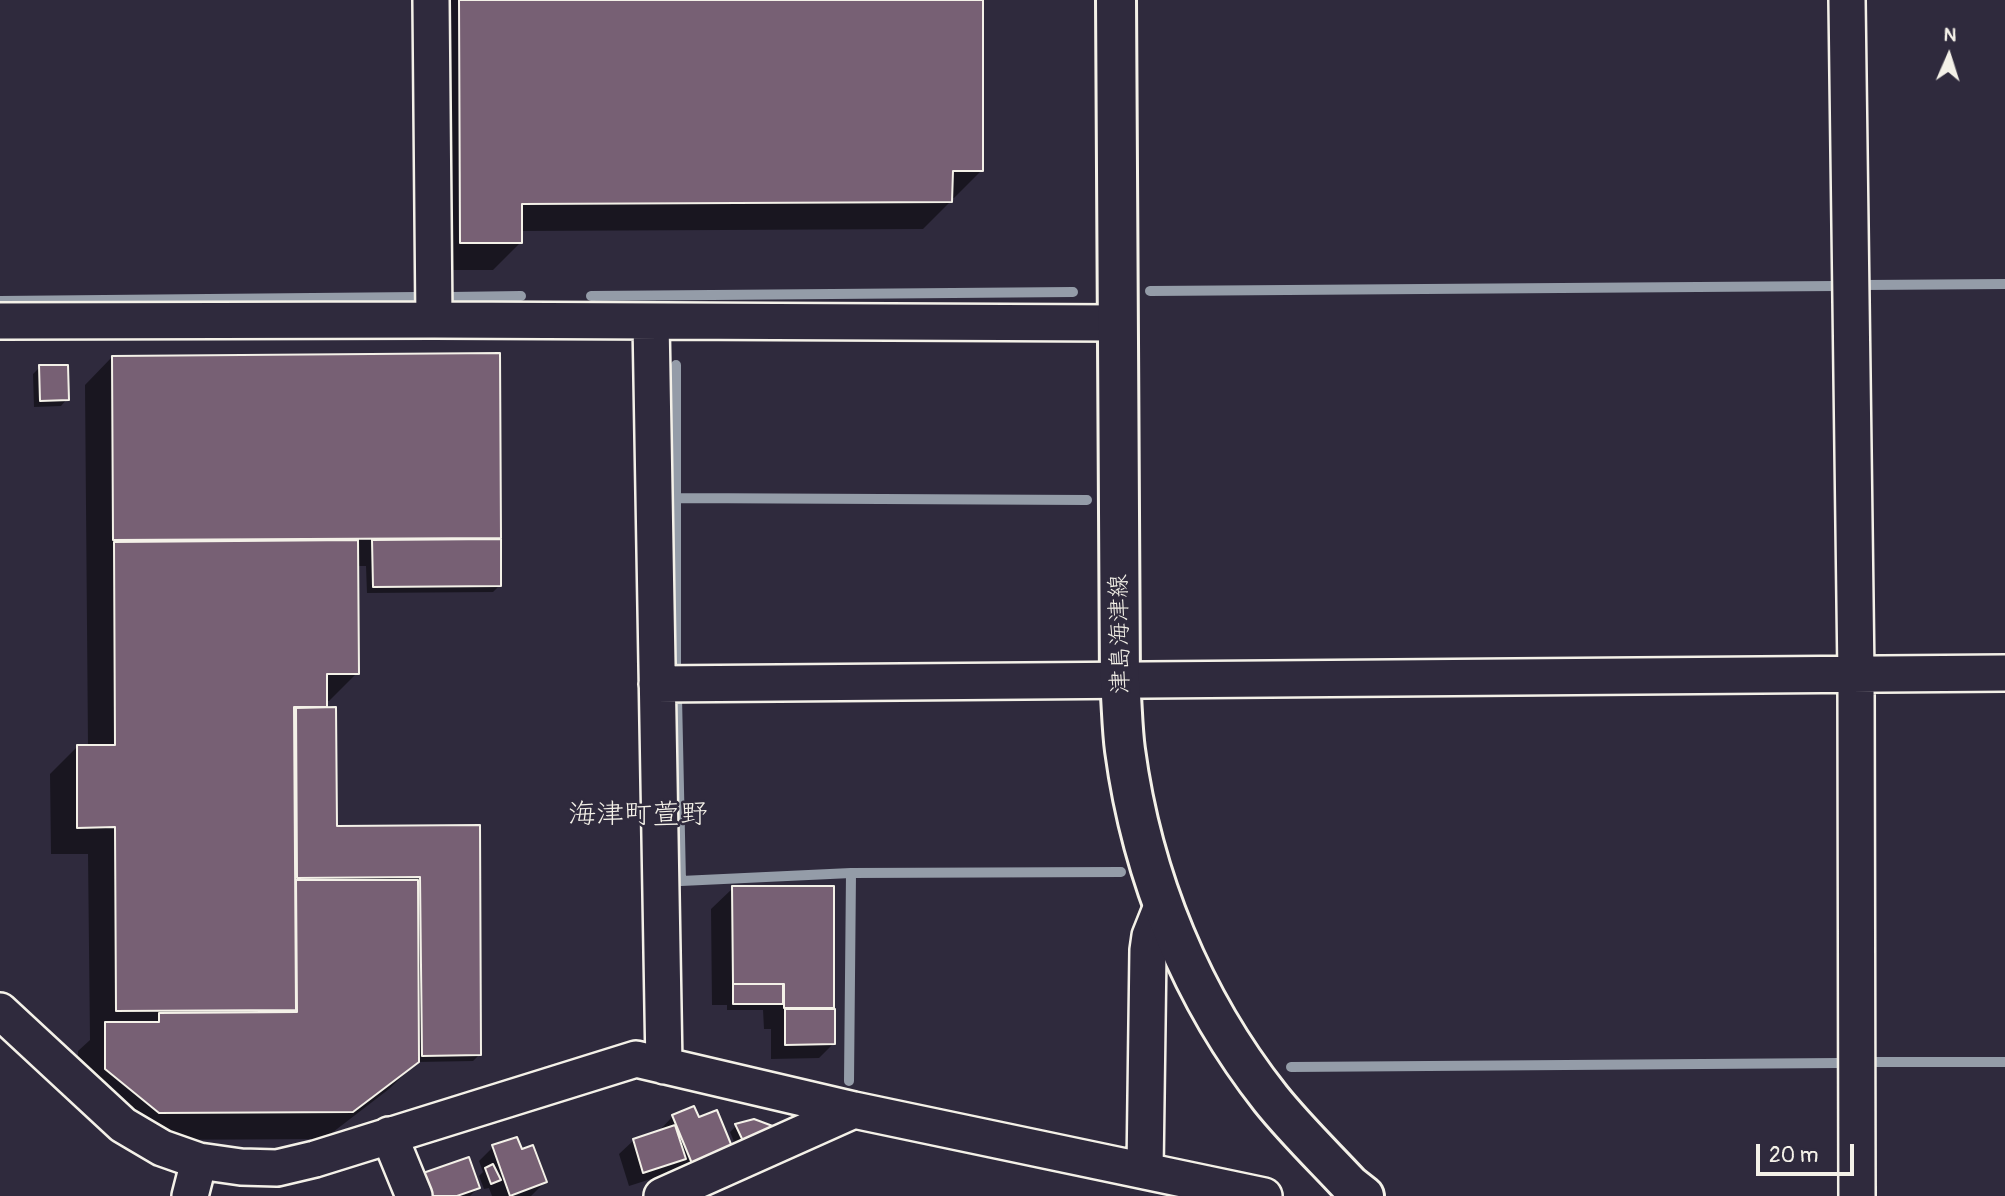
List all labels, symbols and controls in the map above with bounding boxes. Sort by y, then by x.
north arrow [1914,21,1984,91]
text: N [1943,23,1957,47]
street label: 津島海津線 [1106,574,1136,694]
district label: 海津町萱野 [568,799,708,833]
scale bar [1760,1130,1858,1174]
text: 20 m [1769,1142,1818,1169]

